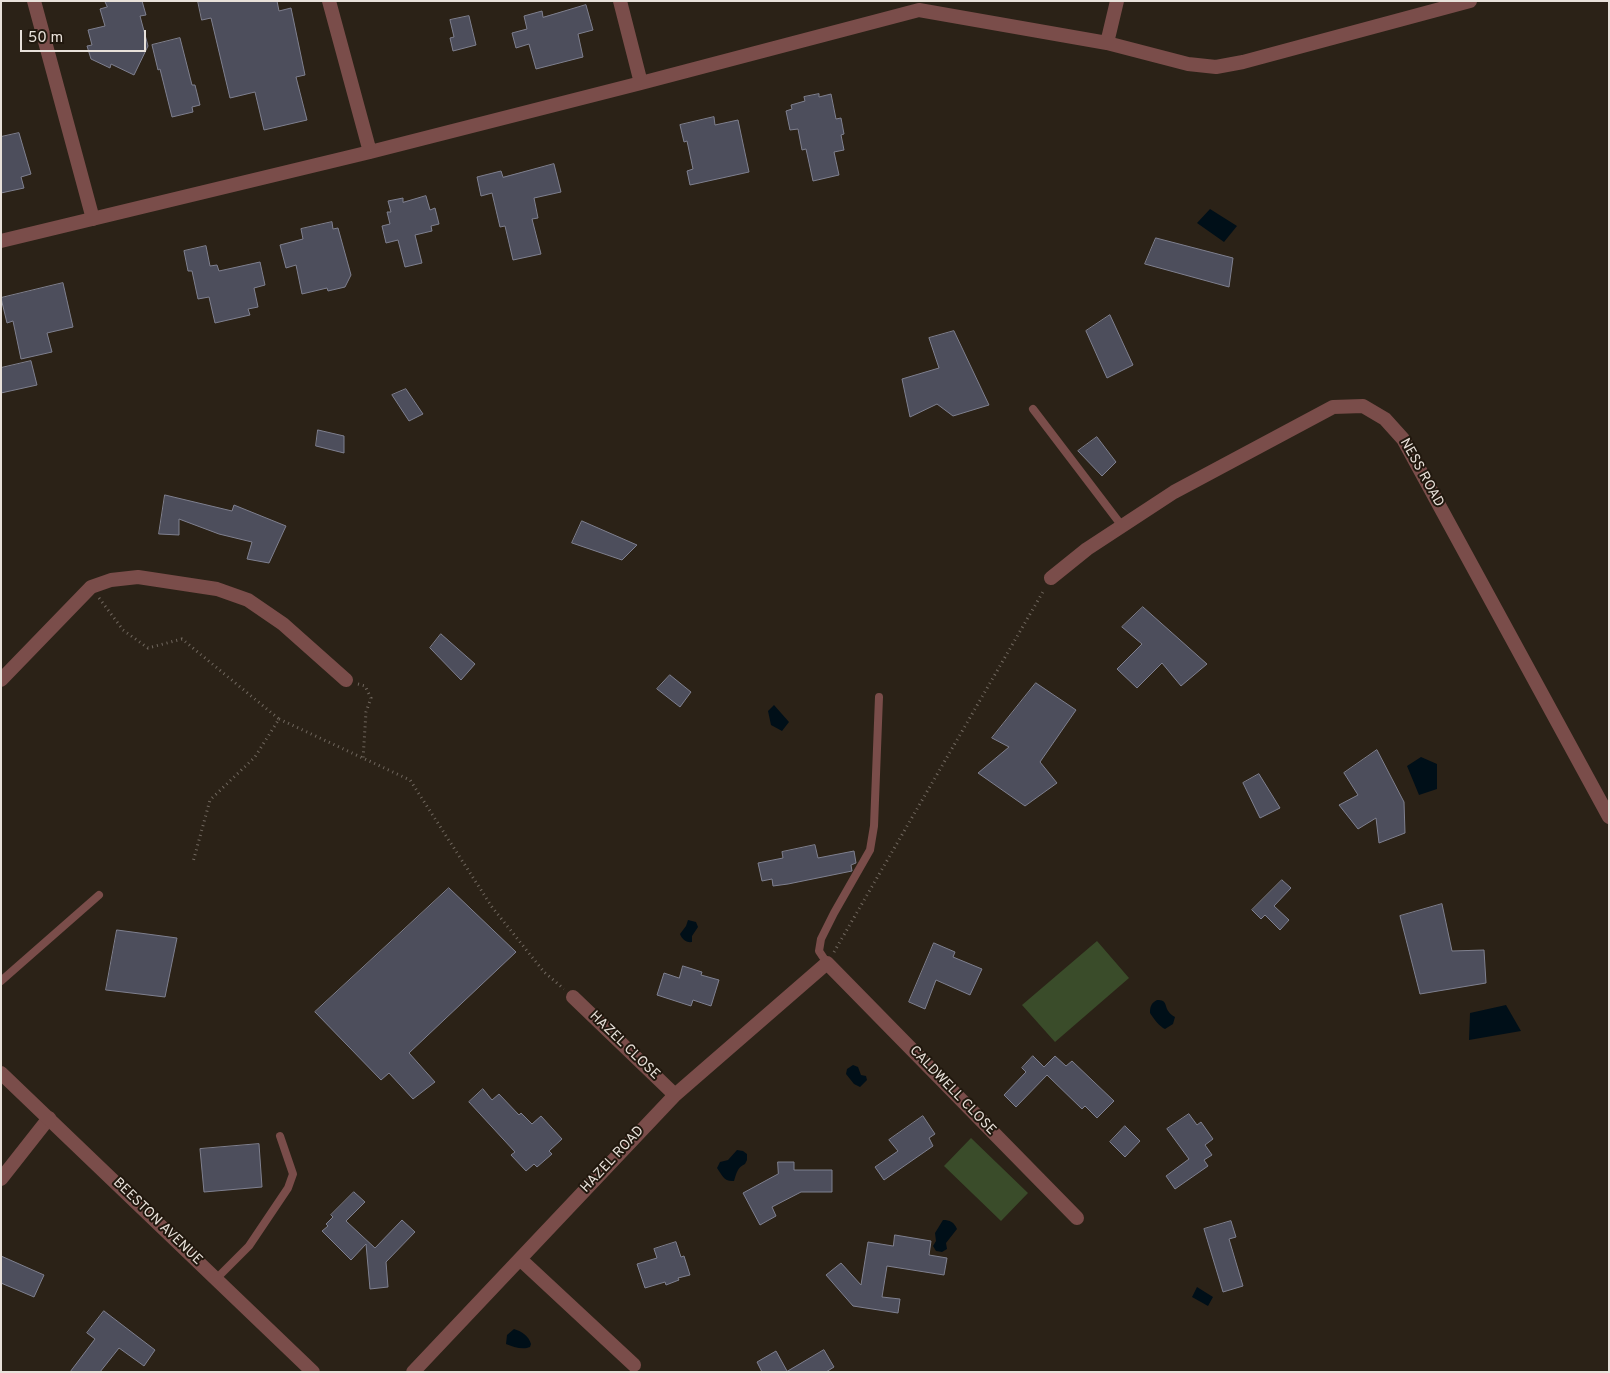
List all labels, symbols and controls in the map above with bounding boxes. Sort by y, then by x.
scale bar [22,20,149,52]
text: 50 m [28,29,63,48]
street label: NESS ROAD [1395,436,1447,510]
street label: HAZEL CLOSE [585,1008,663,1084]
street label: CALDWELL CLOSE [905,1043,999,1139]
street label: HAZEL ROAD [578,1123,648,1197]
street label: BEESTON AVENUE [109,1175,205,1269]

